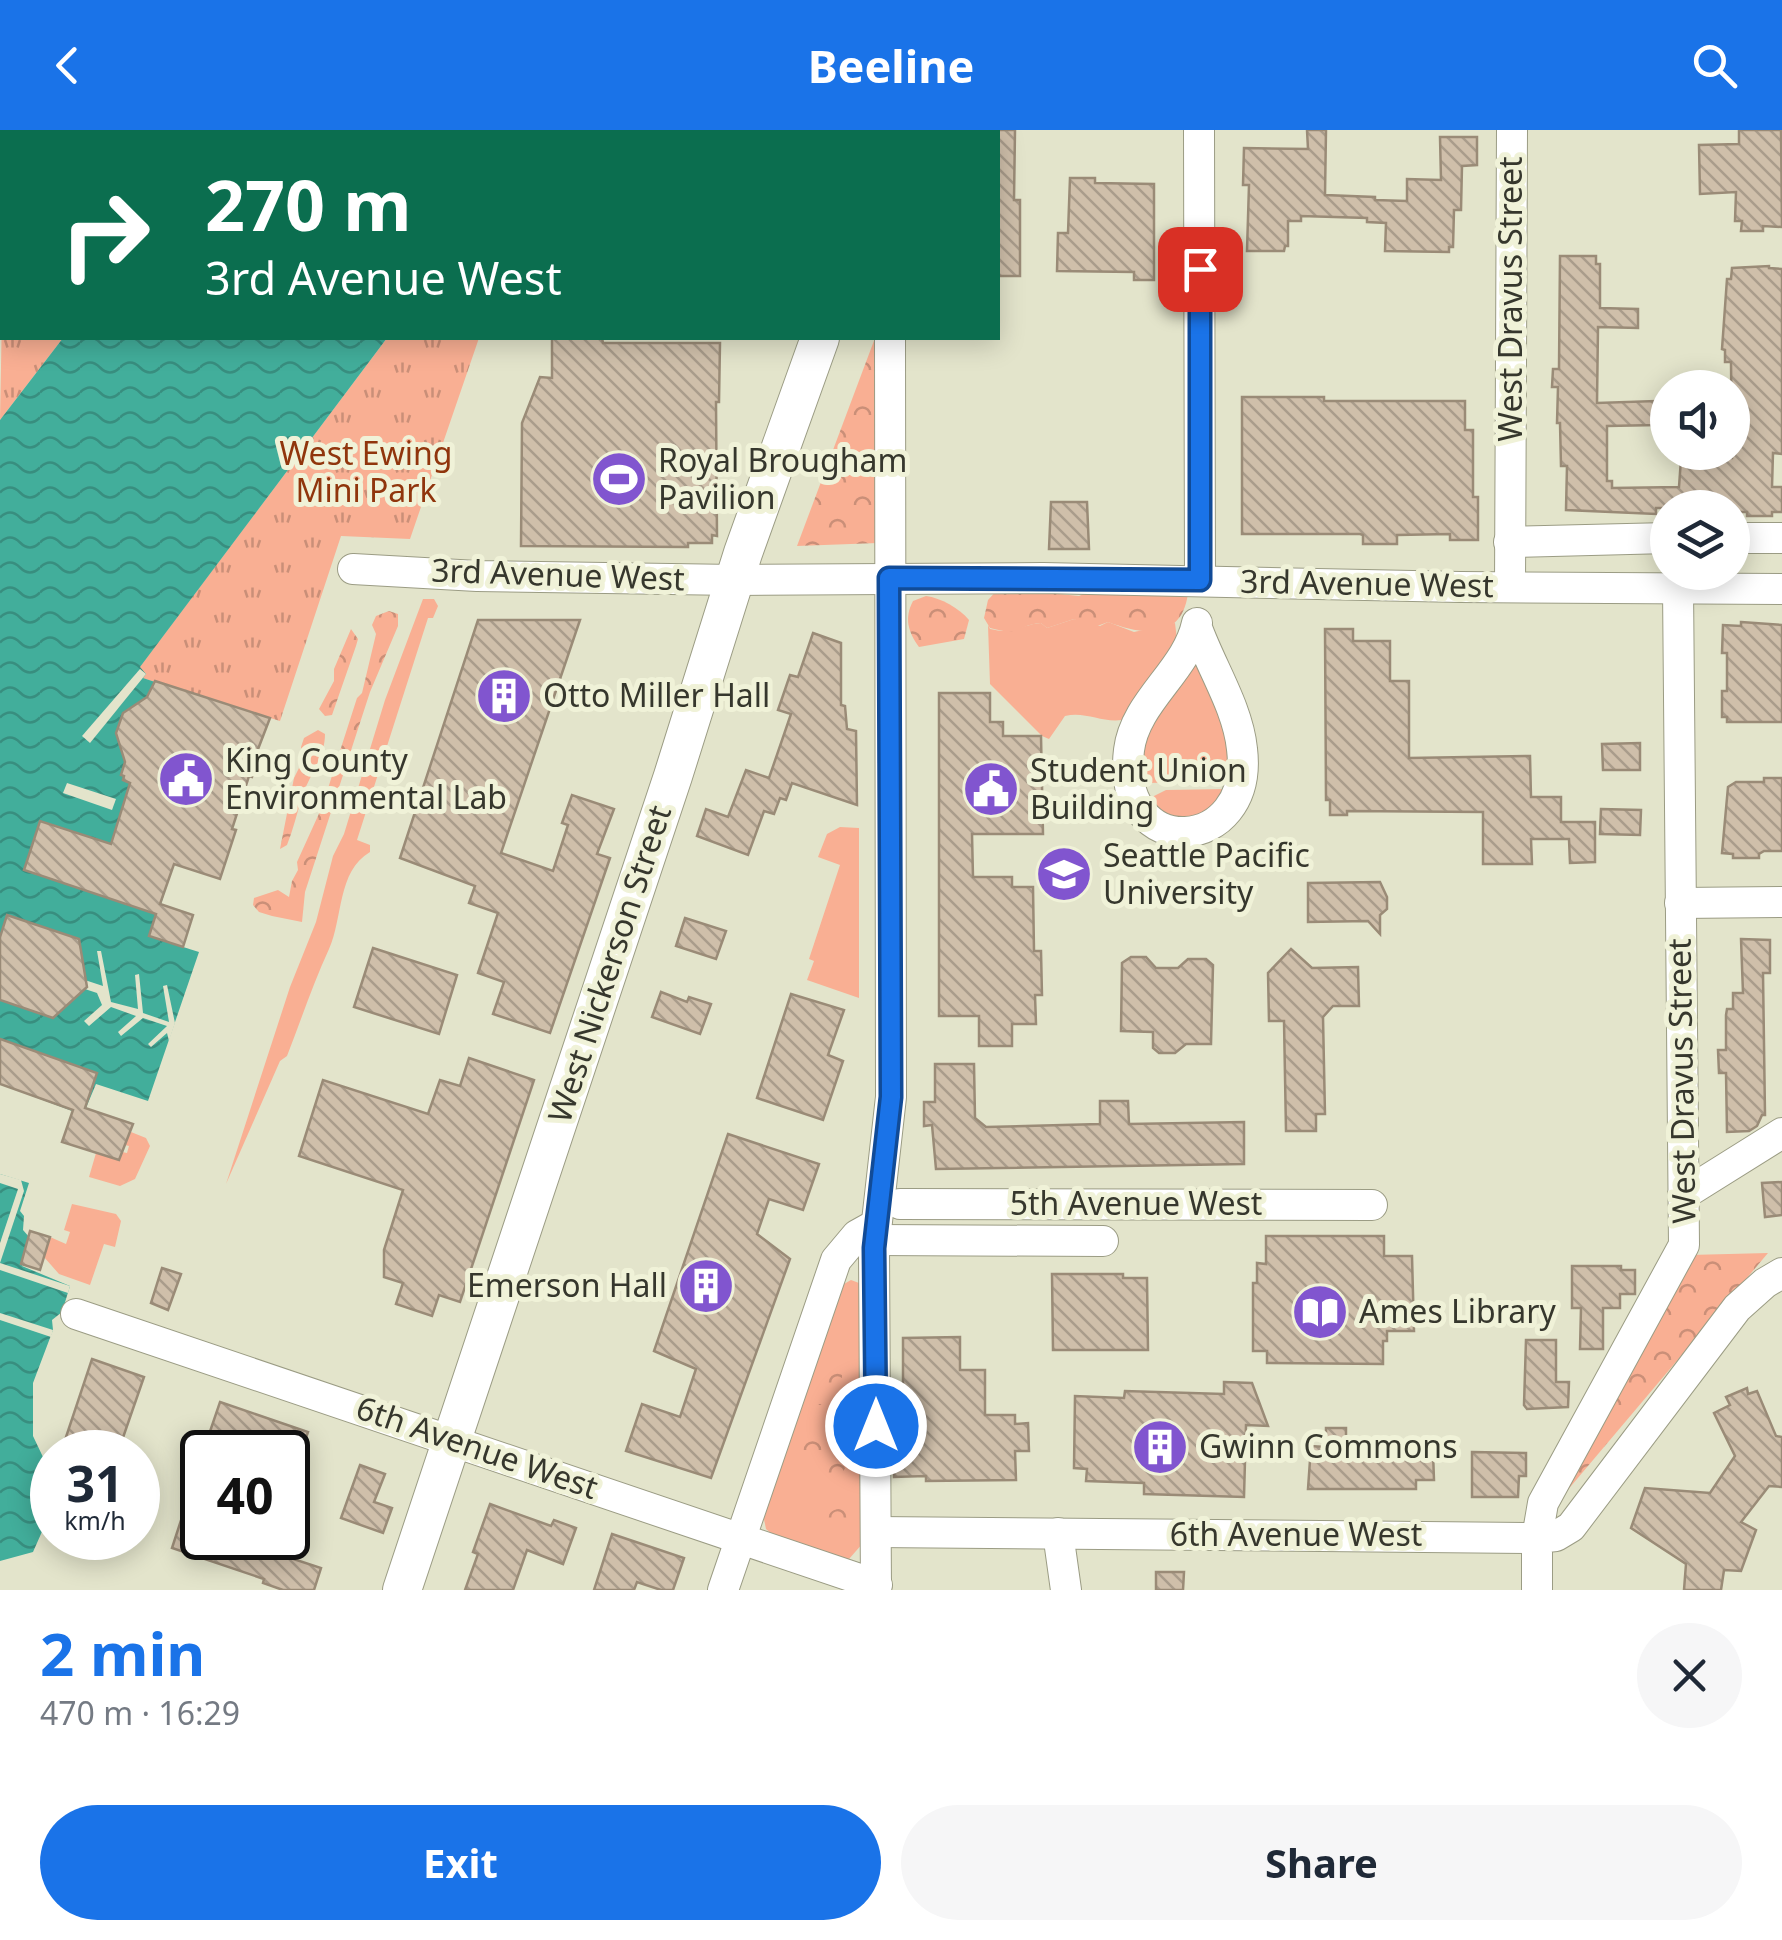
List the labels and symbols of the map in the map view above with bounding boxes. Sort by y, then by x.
street label: West Dravus Street [1488,156,1531,442]
pin [1158,227,1243,312]
park label: West Ewing Mini Park [279,431,453,511]
place label: Royal Brougham Pavilion [658,438,907,518]
sports icon: Royal Brougham Pavilion [589,449,649,509]
street label: 3rd Avenue West [431,548,686,599]
street label: 3rd Avenue West [1240,559,1494,606]
building icon: Otto Miller Hall [474,666,534,726]
place label: Otto Miller Hall [543,673,770,716]
place label: King County Environmental Lab [225,738,507,818]
place label: Student Union Building [1030,748,1247,828]
public building icon: King County Environmental Lab [156,749,216,809]
public building icon: Student Union Building [961,759,1021,819]
street label: West Nickerson Street [537,800,680,1127]
place label: Seattle Pacific University [1103,833,1310,913]
school or university icon: Seattle Pacific University [1034,844,1094,904]
street label: West Dravus Street [1657,938,1704,1224]
street label: 5th Avenue West [1010,1181,1262,1224]
building icon: Emerson Hall [676,1256,736,1316]
place label: Emerson Hall [467,1263,667,1306]
library icon: Ames Library [1290,1282,1350,1342]
place label: Ames Library [1359,1289,1557,1332]
position arrow [824,1374,928,1478]
street label: 6th Avenue West [351,1385,604,1508]
building icon: Gwinn Commons [1130,1417,1190,1477]
place label: Gwinn Commons [1199,1424,1457,1467]
speed limit sign: 40 [180,1430,310,1560]
street label: 6th Avenue West [1170,1512,1422,1555]

